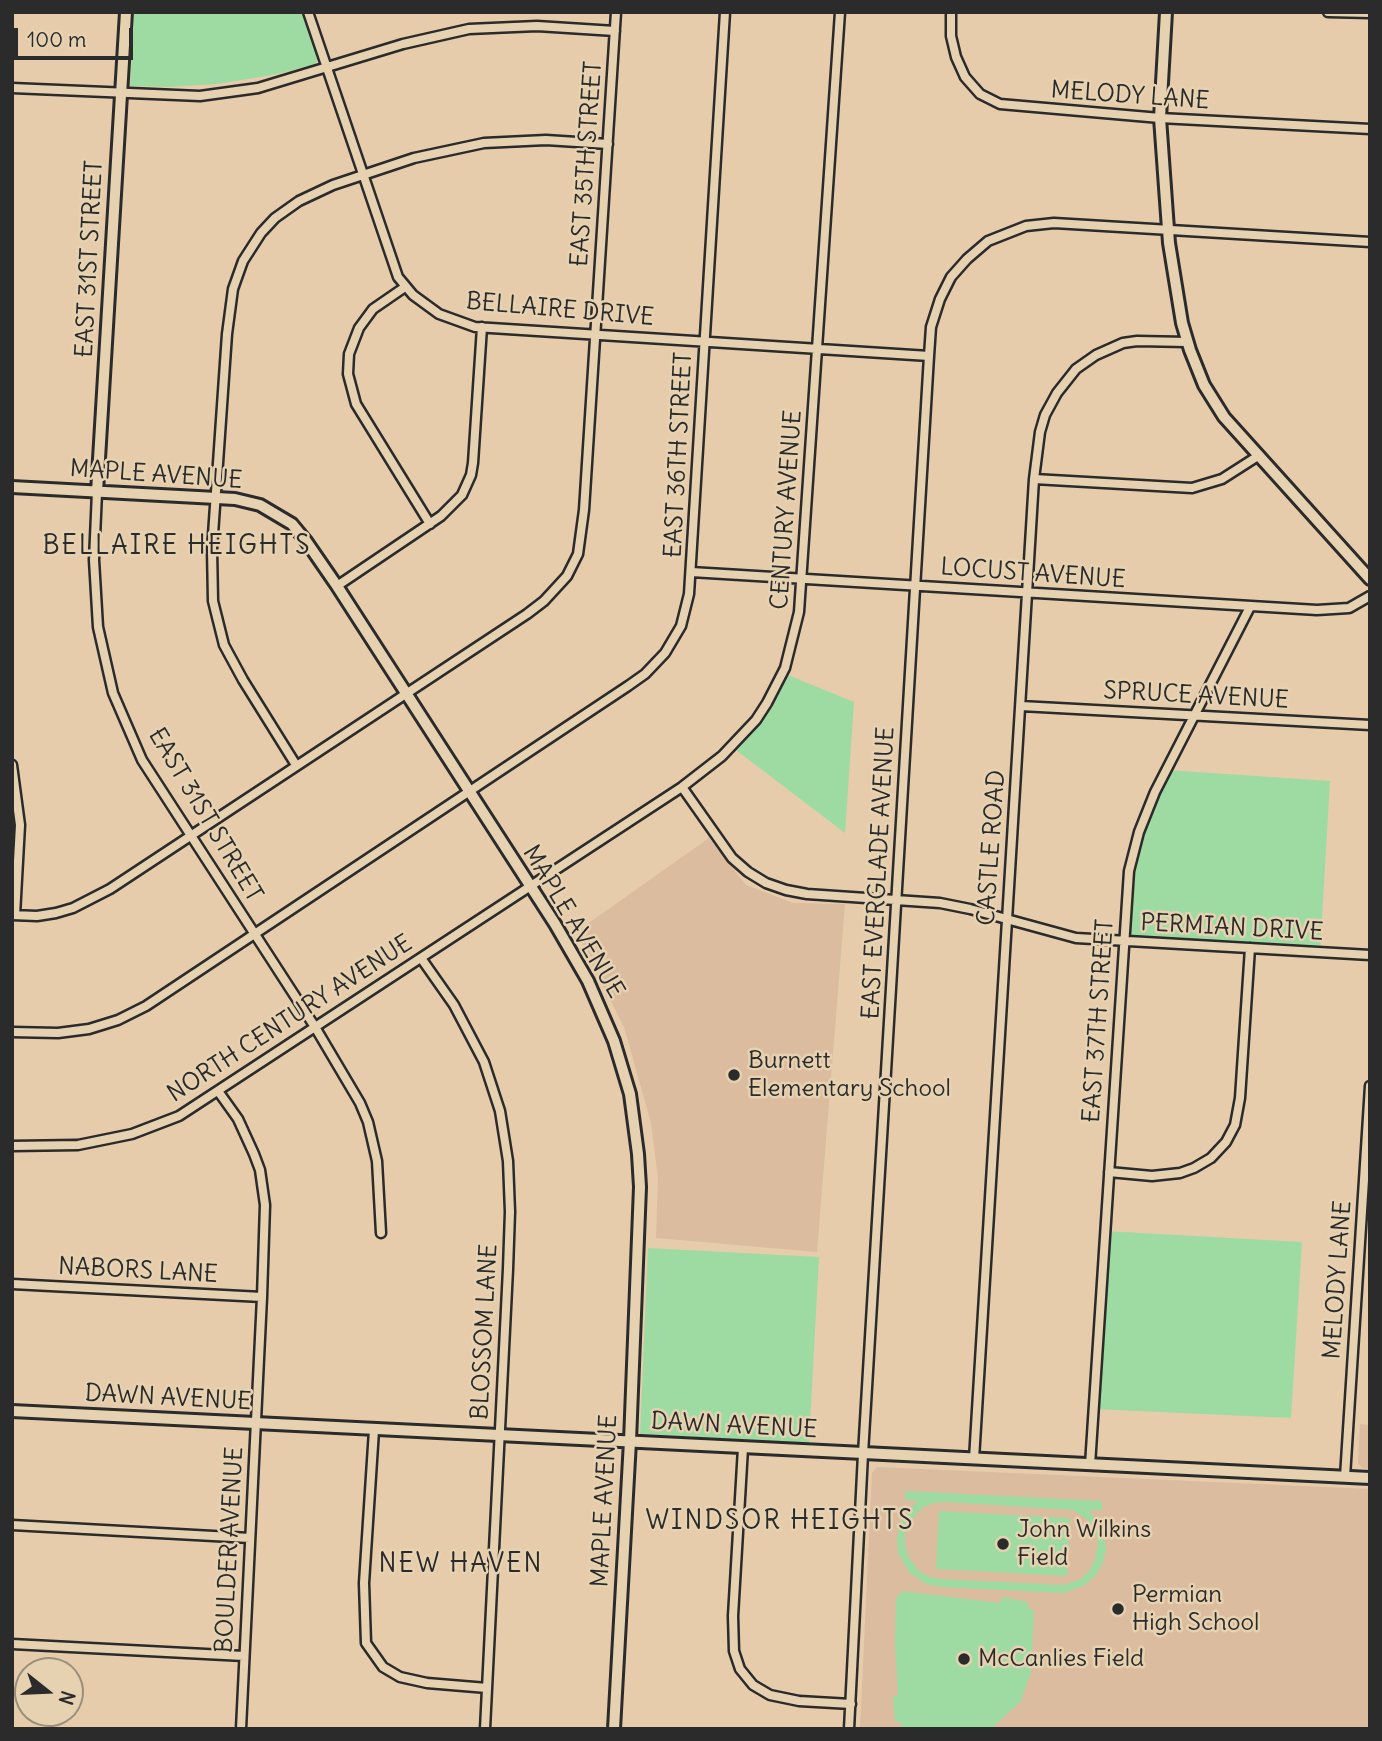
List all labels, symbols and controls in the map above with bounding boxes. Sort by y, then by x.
scale bar [18,14,136,58]
text: 100 m [27,26,86,53]
street label: EAST 35TH STREET [565,60,609,268]
street label: MELODY LANE [1050,76,1210,116]
street label: EAST 31ST STREET [70,160,110,358]
street label: BELLAIRE DRIVE [465,287,655,333]
street label: EAST 36TH STREET [659,351,699,559]
street label: CENTURY AVENUE [766,409,808,611]
street label: MAPLE AVENUE [69,455,243,495]
district label: BELLAIRE HEIGHTS [45,531,309,563]
street label: LOCUST AVENUE [940,553,1126,595]
street label: SPRUCE AVENUE [1103,677,1289,715]
street label: EAST 31ST STREET [142,723,268,907]
street label: EAST EVERGLADE AVENUE [857,726,901,1020]
street label: CASTLE ROAD [972,769,1012,927]
street label: MAPLE AVENUE [516,840,630,1004]
street label: PERMIAN DRIVE [1140,909,1324,947]
street label: EAST 37TH STREET [1078,918,1120,1124]
street label: NORTH CENTURY AVENUE [162,929,418,1109]
place label: Burnett Elementary School [748,1047,951,1103]
marker: Burnett Elementary School [726,1067,742,1083]
street label: MELODY LANE [1318,1200,1358,1360]
street label: BLOSSOM LANE [466,1243,504,1421]
street label: NABORS LANE [57,1252,219,1290]
street label: DAWN AVENUE [84,1379,252,1417]
street label: DAWN AVENUE [650,1407,818,1445]
street label: MAPLE AVENUE [586,1414,624,1588]
street label: BOULDER AVENUE [210,1446,250,1654]
district label: WINDSOR HEIGHTS [647,1506,913,1538]
place label: John Wilkins Field [1017,1516,1151,1572]
marker: John Wilkins Field [995,1536,1011,1552]
district label: NEW HAVEN [380,1549,542,1581]
place label: Permian High School [1132,1581,1259,1637]
marker: Permian High School [1110,1601,1126,1617]
place label: McCanlies Field [978,1645,1144,1673]
marker: McCanlies Field [956,1651,972,1667]
north arrow [14,1657,84,1727]
text: N [54,1688,81,1708]

